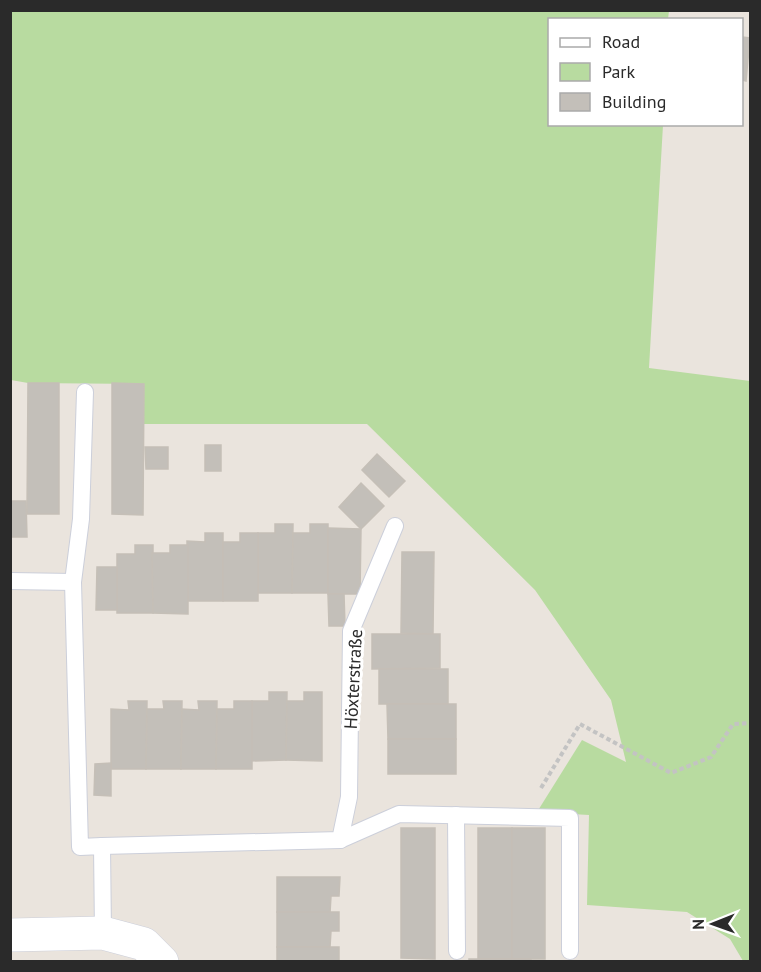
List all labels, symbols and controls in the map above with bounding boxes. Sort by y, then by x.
legend [548,18,743,126]
text: Road [602,30,640,53]
text: Park [602,60,635,83]
text: Building [602,90,666,113]
street label: Höxterstraße [339,628,367,730]
north arrow [683,894,743,954]
text: N [688,919,708,930]

